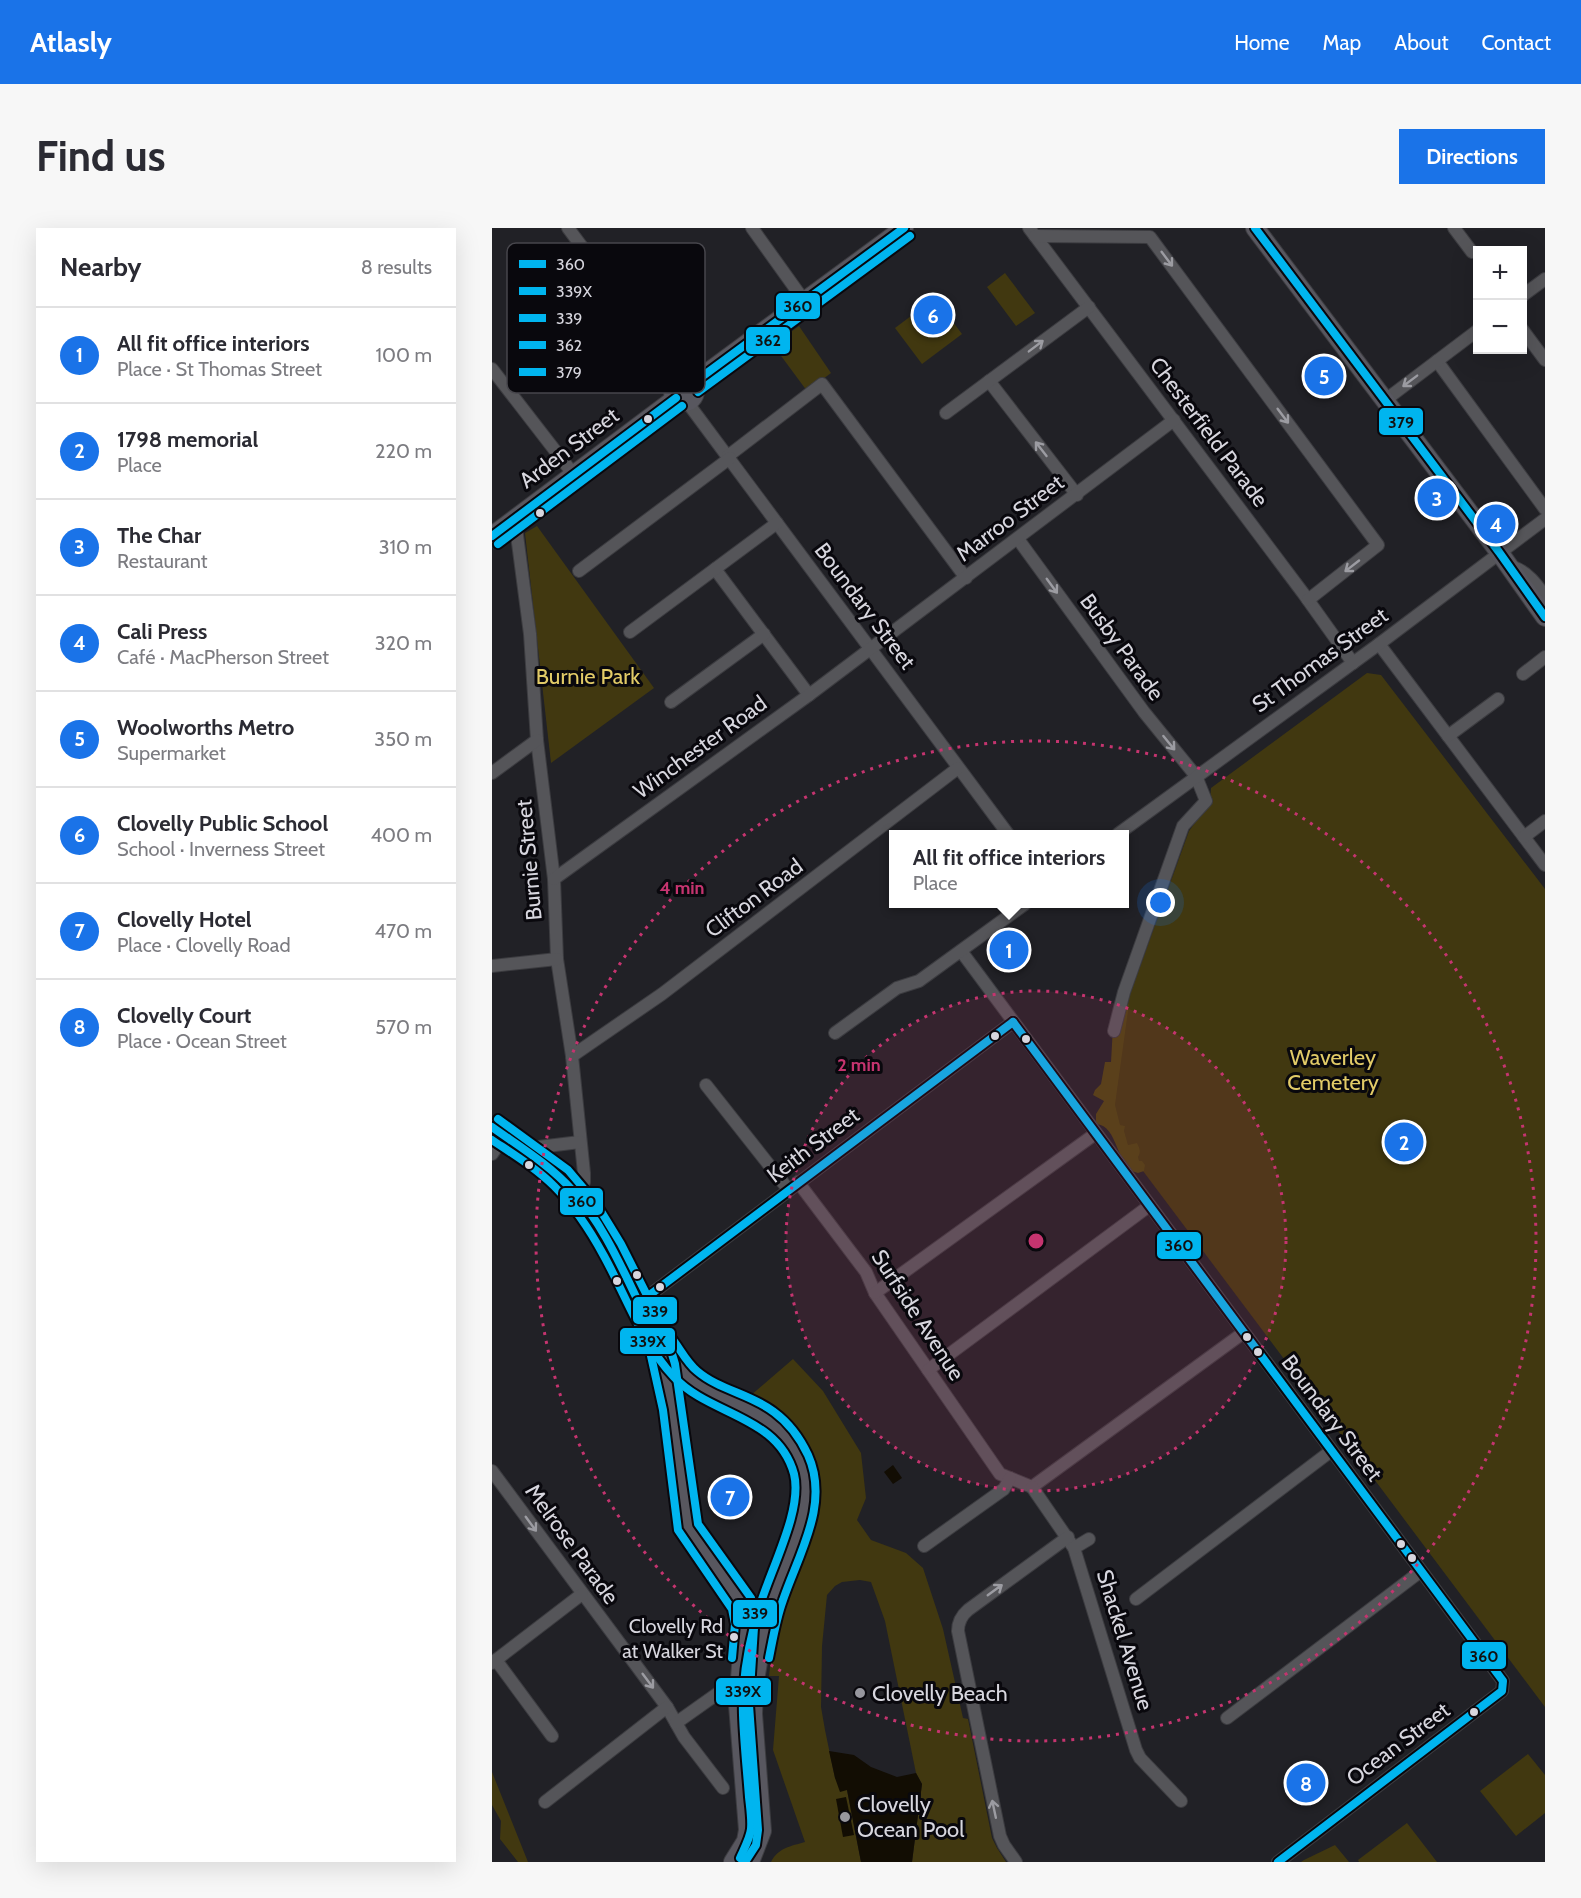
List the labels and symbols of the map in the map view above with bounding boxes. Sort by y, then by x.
legend [507,243,705,393]
one-way arrow [1160,251,1173,267]
text: 360 [556,255,585,274]
text: 339X [556,282,592,301]
line badge: 360 [775,292,821,320]
pin: 6 [914,292,952,338]
text: 360 [784,297,812,316]
text: 339 [556,309,582,328]
line badge: 362 [745,326,791,355]
text: 362 [755,331,781,350]
text: 362 [556,336,582,355]
one-way arrow [1028,340,1044,352]
street label: Chesterfield Parade [1144,352,1274,512]
pin: 5 [1304,354,1344,398]
text: 379 [556,363,582,382]
one-way arrow [1403,374,1419,387]
street label: Arden Street [514,402,625,494]
line badge: 379 [1378,407,1424,436]
one-way arrow [1276,408,1289,424]
unlabelled marker [642,413,654,425]
text: 379 [1388,413,1414,432]
one-way arrow [1035,441,1048,457]
street label: Marroo Street [951,468,1070,567]
pin: 3 [1418,476,1456,520]
pin: 4 [1476,502,1516,546]
unlabelled marker [534,507,546,519]
street label: Boundary Street [809,537,922,675]
one-way arrow [1344,560,1360,573]
one-way arrow [1046,578,1059,594]
street label: Busby Parade [1074,588,1170,706]
street label: St Thomas Street [1247,601,1394,718]
park label: Burnie Park [536,663,640,690]
street label: Winchester Road [628,690,772,804]
one-way arrow [1162,735,1176,750]
street label: Burnie Street [510,798,548,922]
street label: Clifton Road [700,853,808,943]
text: 4 min [659,877,705,899]
your location [1146,888,1175,917]
pin: 1 [990,928,1028,972]
unlabelled marker [989,1030,1001,1042]
unlabelled marker [1020,1033,1032,1045]
park label: Waverley Cemetery [1287,1044,1379,1096]
text: 2 min [837,1054,881,1076]
street label: Keith Street [762,1101,865,1188]
pin: 2 [1384,1120,1424,1164]
unlabelled marker [523,1159,535,1171]
line badge: 360 [559,1187,604,1216]
text: 360 [568,1192,596,1211]
centre of rings [1026,1231,1046,1251]
line badge: 360 [1156,1231,1202,1260]
text: 360 [1165,1236,1193,1255]
street label: Surfside Avenue [866,1245,970,1385]
unlabelled marker [631,1269,643,1281]
unlabelled marker [611,1275,623,1287]
unlabelled marker [654,1281,666,1293]
line badge: 339 [632,1296,678,1325]
text: 339 [642,1302,668,1321]
line badge: 339X [619,1327,676,1355]
unlabelled marker [1241,1331,1253,1343]
text: 339X [630,1332,667,1351]
unlabelled marker [1252,1346,1264,1358]
street label: Boundary Street [1276,1349,1389,1487]
pin: 7 [710,1474,750,1520]
street label: Melrose Parade [519,1479,625,1609]
one-way arrow [525,1516,537,1532]
unlabelled marker [1395,1538,1407,1550]
unlabelled marker [1406,1552,1418,1564]
street label: Shackel Avenue [1091,1566,1159,1714]
one-way arrow [986,1584,1002,1596]
line badge: 339 [732,1599,778,1628]
text: 339 [742,1604,768,1623]
place label: Clovelly Rd at Walker St [622,1614,723,1663]
marker: Clovelly Rd at Walker St [728,1631,740,1643]
line badge: 360 [1461,1641,1507,1670]
text: 360 [1470,1647,1498,1666]
one-way arrow [641,1673,654,1689]
line badge: 339X [715,1677,772,1706]
place label: Clovelly Beach [872,1680,1008,1707]
text: 339X [725,1682,762,1701]
marker: Clovelly Beach [853,1686,867,1700]
street label: Ocean Street [1341,1696,1455,1792]
unlabelled marker [1468,1706,1480,1718]
pin: 8 [1286,1760,1326,1806]
place label: Clovelly Ocean Pool [857,1791,965,1843]
one-way arrow [988,1800,1000,1819]
marker: Clovelly Ocean Pool [838,1810,852,1824]

